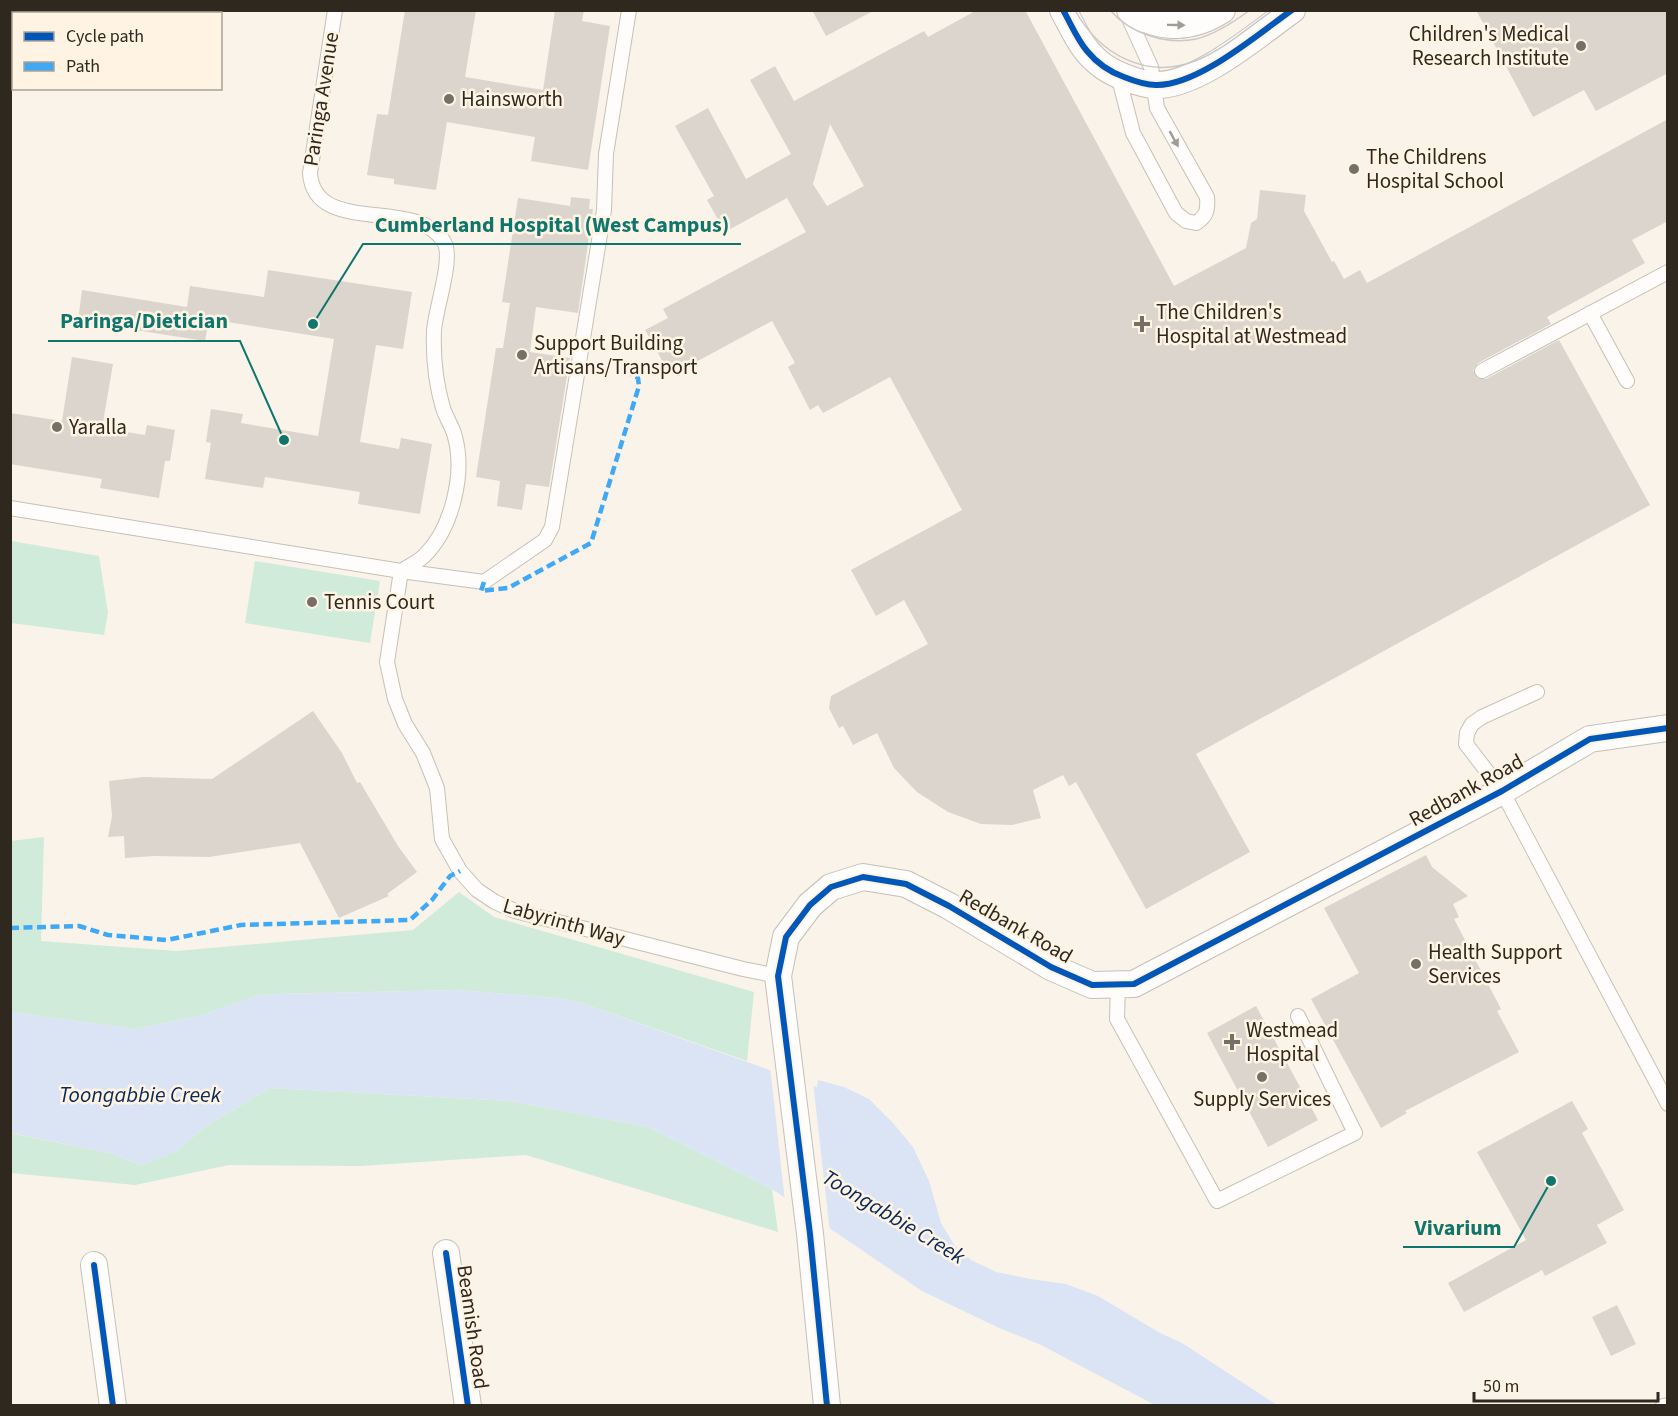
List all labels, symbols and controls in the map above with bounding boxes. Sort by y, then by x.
legend [12,12,222,90]
place label: Children's Medical Research Institute [1409,19,1569,73]
one-way arrow [1167,20,1186,30]
text: Cycle path [66,24,144,49]
street label: Paringa Avenue [296,30,346,168]
marker: Children's Medical Research Institute [1574,39,1588,53]
text: Path [66,54,100,79]
place label: Hainsworth [461,84,563,114]
marker: Hainsworth [442,92,456,106]
one-way arrow [1169,131,1179,148]
place label: The Childrens Hospital School [1366,142,1504,196]
marker: The Childrens Hospital School [1347,162,1361,176]
callout: Cumberland Hospital (West Campus) [363,204,741,244]
text: Cumberland Hospital (West Campus) [375,209,729,241]
place label: The Children's Hospital at Westmead [1156,297,1347,351]
callout: Paringa/Dietician [48,301,240,341]
text: Paringa/Dietician [60,305,228,337]
marker: The Children's Hospital at Westmead [1133,315,1151,333]
place label: Support Building Artisans/Transport [534,328,697,382]
marker: Support Building Artisans/Transport [515,348,529,362]
place label: Yaralla [68,412,127,442]
marker: Yaralla [50,420,64,434]
place label: Tennis Court [324,587,435,617]
marker: Tennis Court [305,595,319,609]
street label: Redbank Road [1403,746,1529,834]
street label: Redbank Road [954,881,1078,971]
street label: Labyrinth Way [500,890,629,954]
place label: Health Support Services [1428,937,1562,991]
marker: Health Support Services [1409,957,1423,971]
place label: Westmead Hospital [1246,1015,1338,1069]
marker: Westmead Hospital [1223,1033,1241,1051]
marker: Supply Services [1255,1070,1269,1084]
water label: Toongabbie Creek [59,1079,222,1111]
place label: Supply Services [1193,1084,1331,1114]
water label: Toongabbie Creek [816,1161,972,1273]
callout: Vivarium [1403,1207,1514,1247]
text: Vivarium [1413,1212,1502,1244]
street label: Beamish Road [449,1263,497,1391]
scale bar [1474,1365,1658,1403]
text: 50 m [1483,1374,1519,1399]

